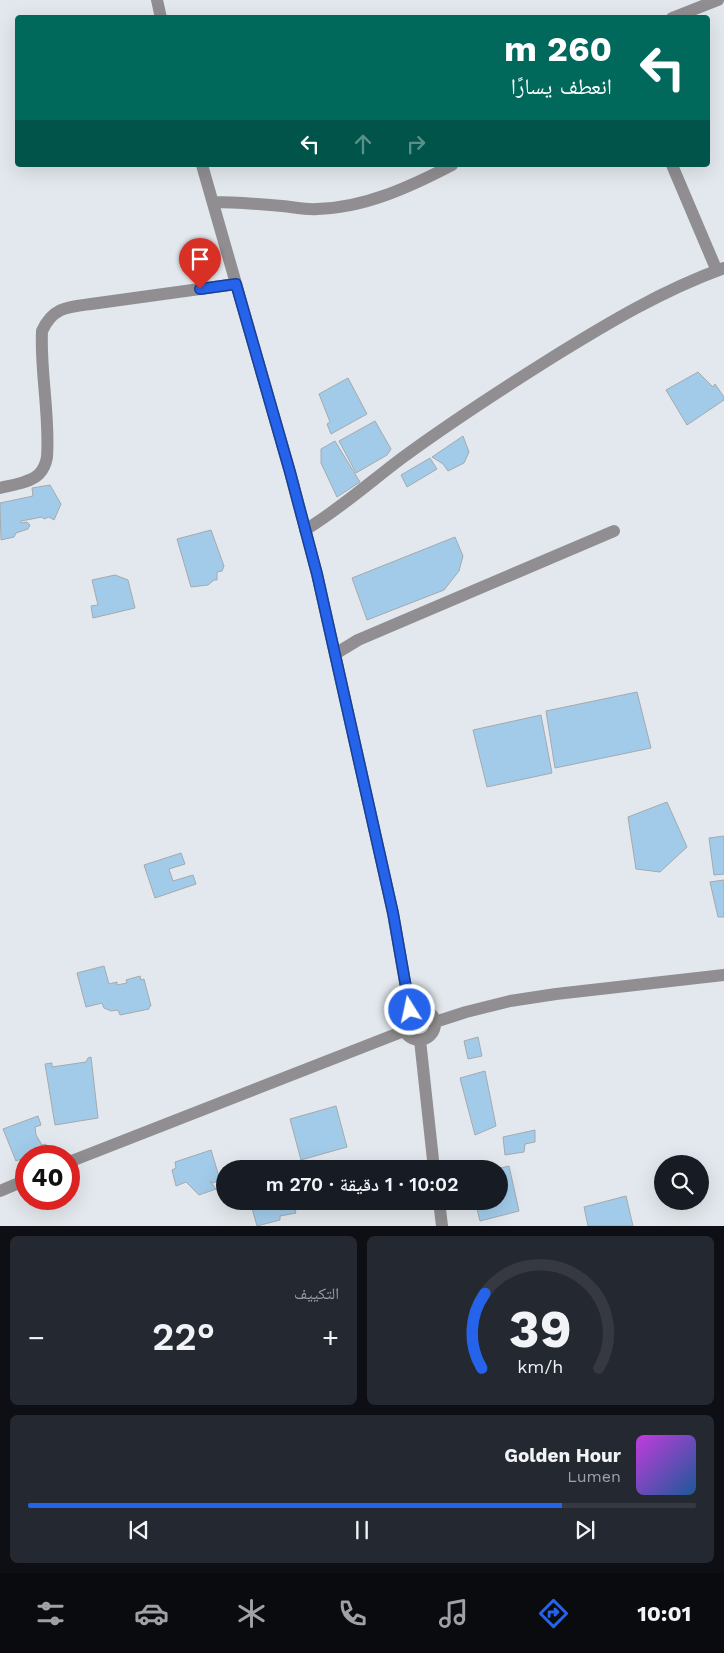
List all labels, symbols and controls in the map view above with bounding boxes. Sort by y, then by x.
text: 260 m [504,28,612,70]
icon: left [630,35,695,100]
text: انعطف يسارًا [511,74,612,99]
icon: left [296,130,324,158]
icon: ahead [349,130,377,158]
icon: right [402,130,430,158]
pin [179,238,221,289]
icon: arrive [186,245,214,273]
position arrow [383,983,435,1035]
speed limit sign: 40 [15,1145,80,1210]
map controls [654,1155,709,1210]
button: search [654,1155,709,1210]
text: 10:02 · 1 دقيقة · 270 m [266,1173,458,1196]
text: التكييف [294,1284,339,1303]
text: 39 [509,1299,572,1360]
text: 22° [152,1315,215,1359]
text: − [28,1321,45,1354]
text: + [322,1321,339,1354]
text: km/h [517,1356,564,1377]
text: Golden Hour [504,1444,621,1467]
text: Lumen [567,1467,621,1486]
icon: previous [125,1516,153,1544]
icon: pause [348,1516,376,1544]
icon: next [571,1516,599,1544]
icon: filters [33,1596,68,1631]
icon: car [134,1596,169,1631]
icon: climate [234,1596,269,1631]
icon: phone [335,1596,370,1631]
icon: music [436,1596,471,1631]
icon: directions [536,1596,571,1631]
text: 10:01 [637,1601,691,1626]

